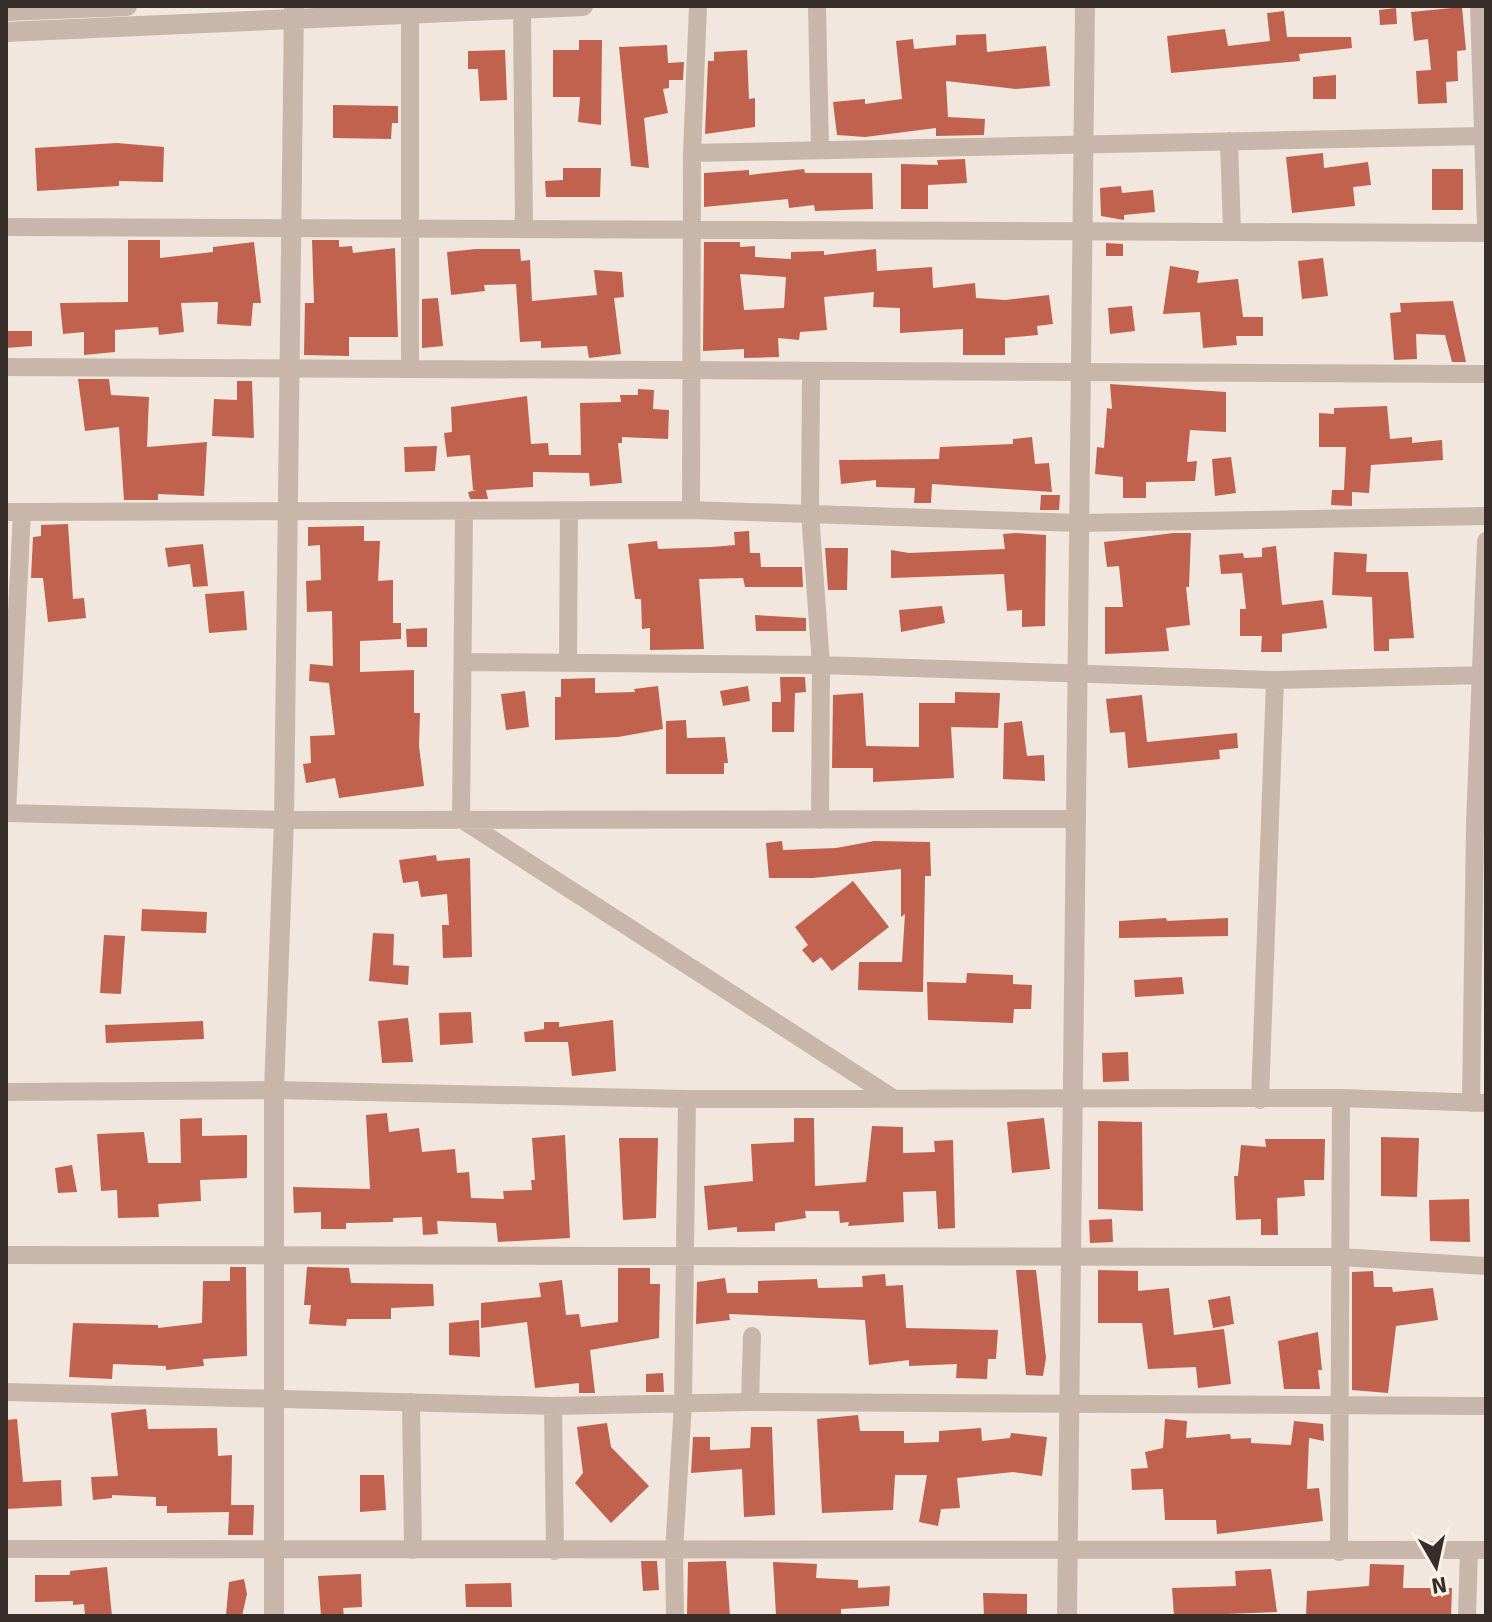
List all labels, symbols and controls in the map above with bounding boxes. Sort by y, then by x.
north arrow [1396,1526,1476,1606]
text: N [1429,1571,1449,1600]

